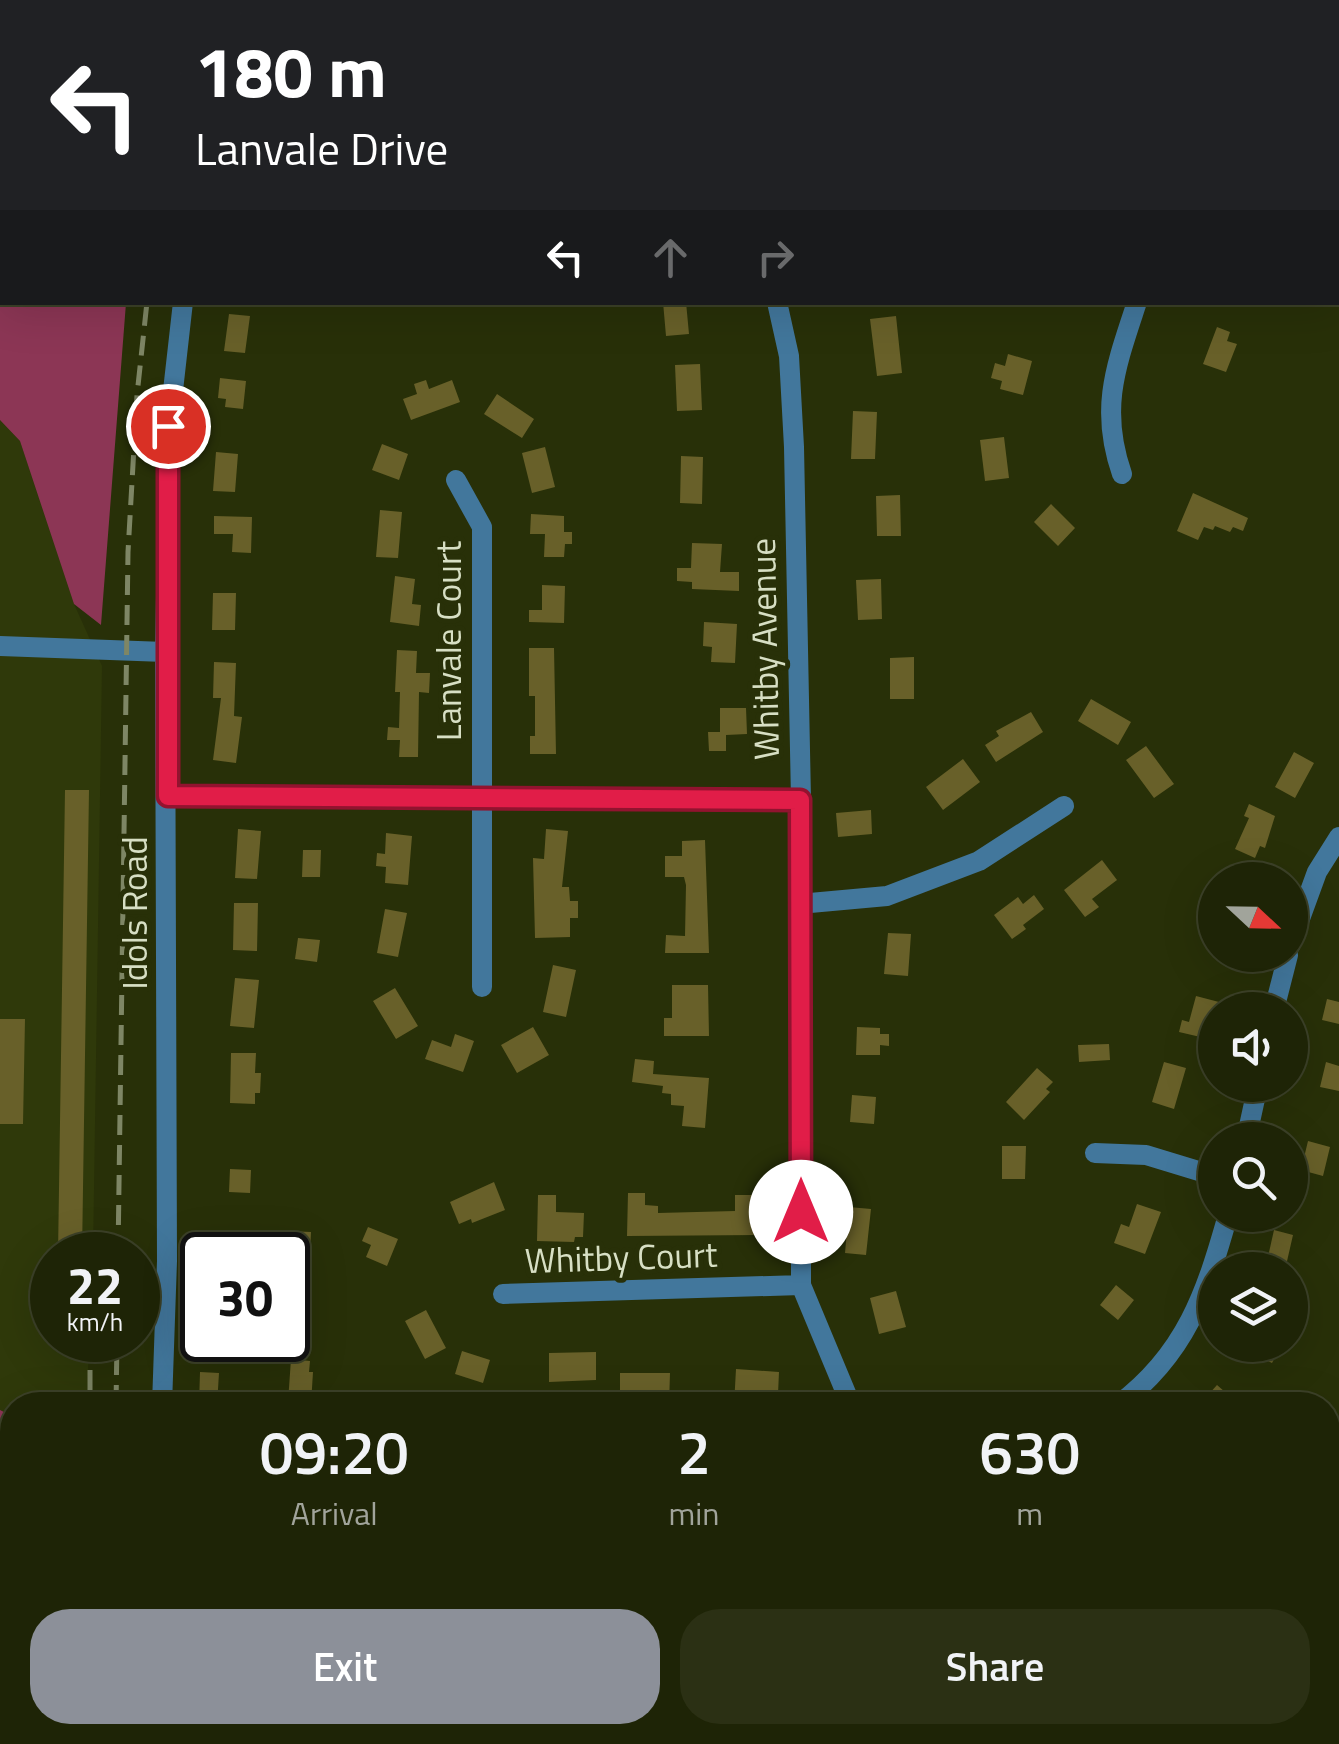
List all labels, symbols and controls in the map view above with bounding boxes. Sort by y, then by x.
text: 180 m [195,18,387,124]
icon: left [30,40,160,170]
text: Lanvale Drive [195,114,448,182]
icon: left [538,230,593,285]
icon: ahead [643,230,698,285]
icon: right [748,230,803,285]
pin [126,384,211,469]
icon: arrive [141,399,196,454]
street label: Whitby Avenue [735,538,793,760]
street label: Lanvale Court [421,541,475,741]
street label: Idols Road [107,836,161,990]
north arrow [1198,862,1308,972]
map controls [1198,862,1308,1362]
button: sound [1198,992,1308,1102]
button: search [1198,1122,1308,1232]
position arrow [749,1160,853,1264]
street label: Whitby Court [524,1227,718,1287]
speed limit sign: 30 [180,1232,310,1362]
text: 22 [67,1247,123,1323]
button: layers [1198,1252,1308,1362]
text: km/h [67,1303,123,1341]
text: 09:20 [260,1406,409,1497]
text: 2 [677,1406,711,1497]
text: 630 [979,1406,1080,1497]
text: Arrival [291,1489,378,1537]
text: min [668,1489,719,1537]
text: m [1016,1489,1043,1537]
button: Exit [30,1609,660,1724]
button: Share [680,1609,1310,1724]

